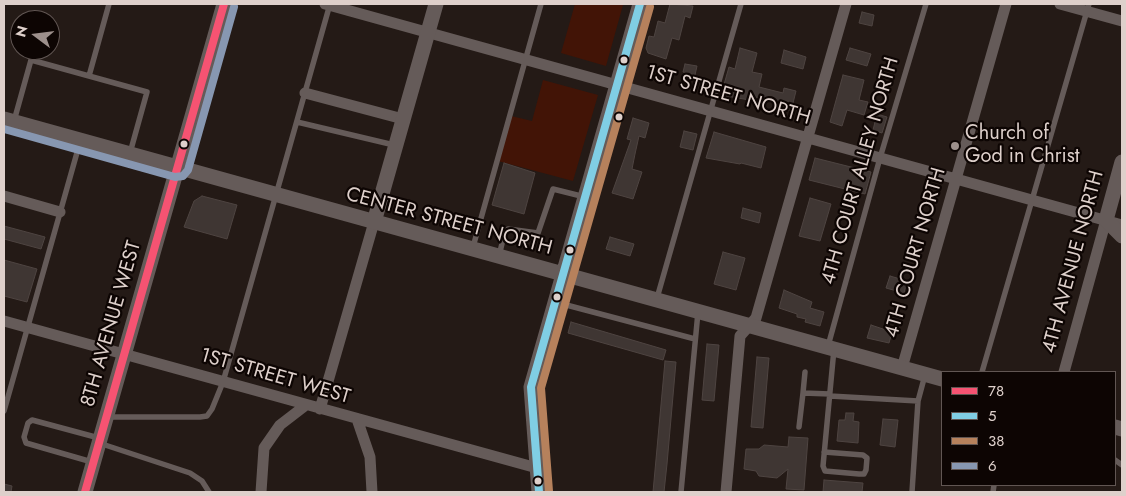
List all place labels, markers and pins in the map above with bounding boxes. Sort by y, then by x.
unlabelled marker [619,55,629,65]
unlabelled marker [614,112,624,122]
place label: Church of God in Christ [965,122,1080,169]
unlabelled marker [179,139,189,149]
marker: Church of God in Christ [949,140,961,152]
unlabelled marker [565,245,575,255]
unlabelled marker [552,292,562,302]
unlabelled marker [533,476,543,486]

